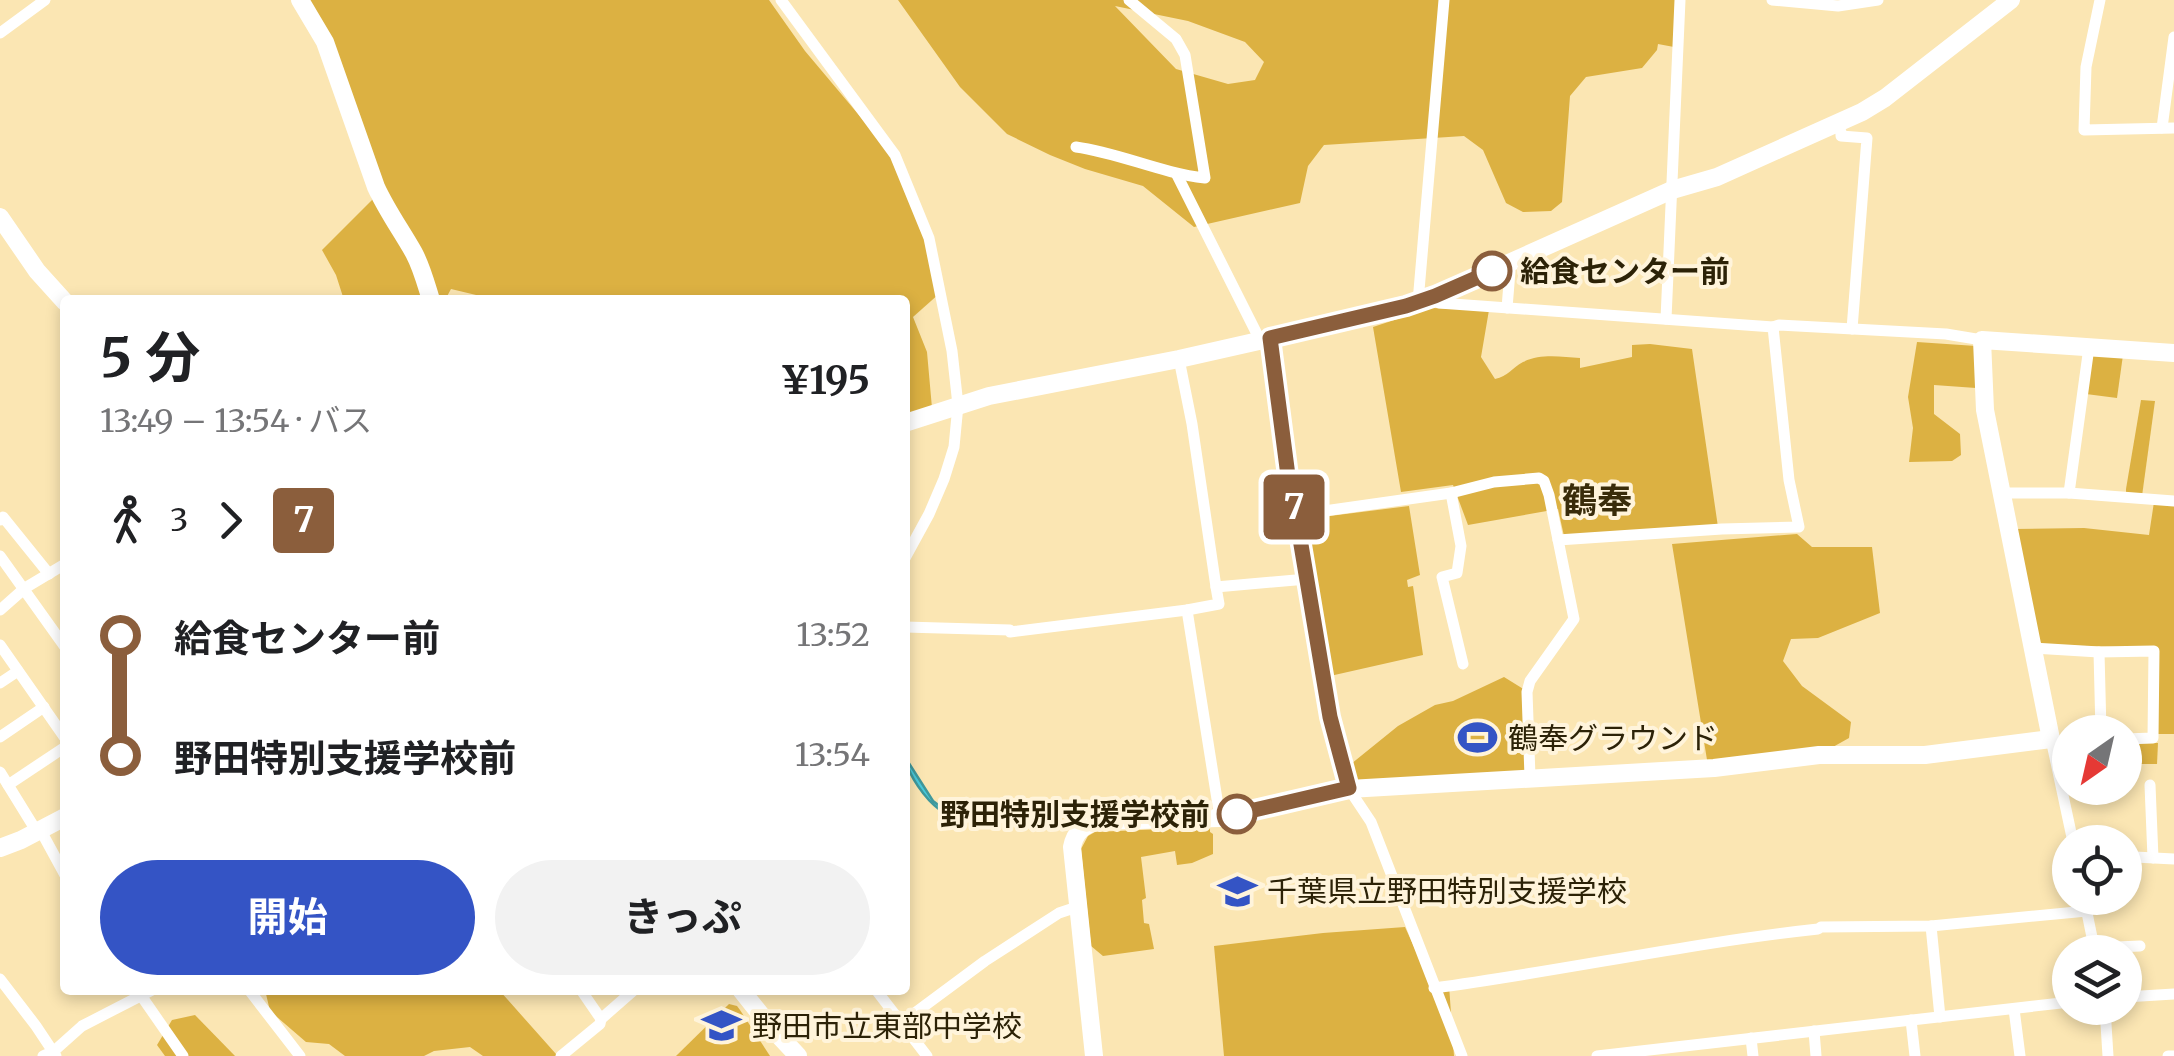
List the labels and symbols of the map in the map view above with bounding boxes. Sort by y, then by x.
marker: 給食センター前 [1473,252,1511,290]
place label: 給食センター前 [1520,252,1730,290]
line badge: 7 [1262,474,1326,540]
district label: 鶴奉 [1562,479,1632,523]
north arrow [2052,715,2142,805]
sports icon: 鶴奉グラウンド [1457,717,1499,759]
place label: 鶴奉グラウンド [1508,719,1718,757]
place label: 野田特別支援学校前 [940,795,1210,833]
marker: 野田特別支援学校前 [1218,795,1256,833]
school or university icon: 千葉県立野田特別支援学校 [1216,870,1258,912]
place label: 千葉県立野田特別支援学校 [1267,872,1627,910]
school or university icon: 野田市立東部中学校 [701,1005,743,1047]
place label: 野田市立東部中学校 [752,1007,1022,1045]

